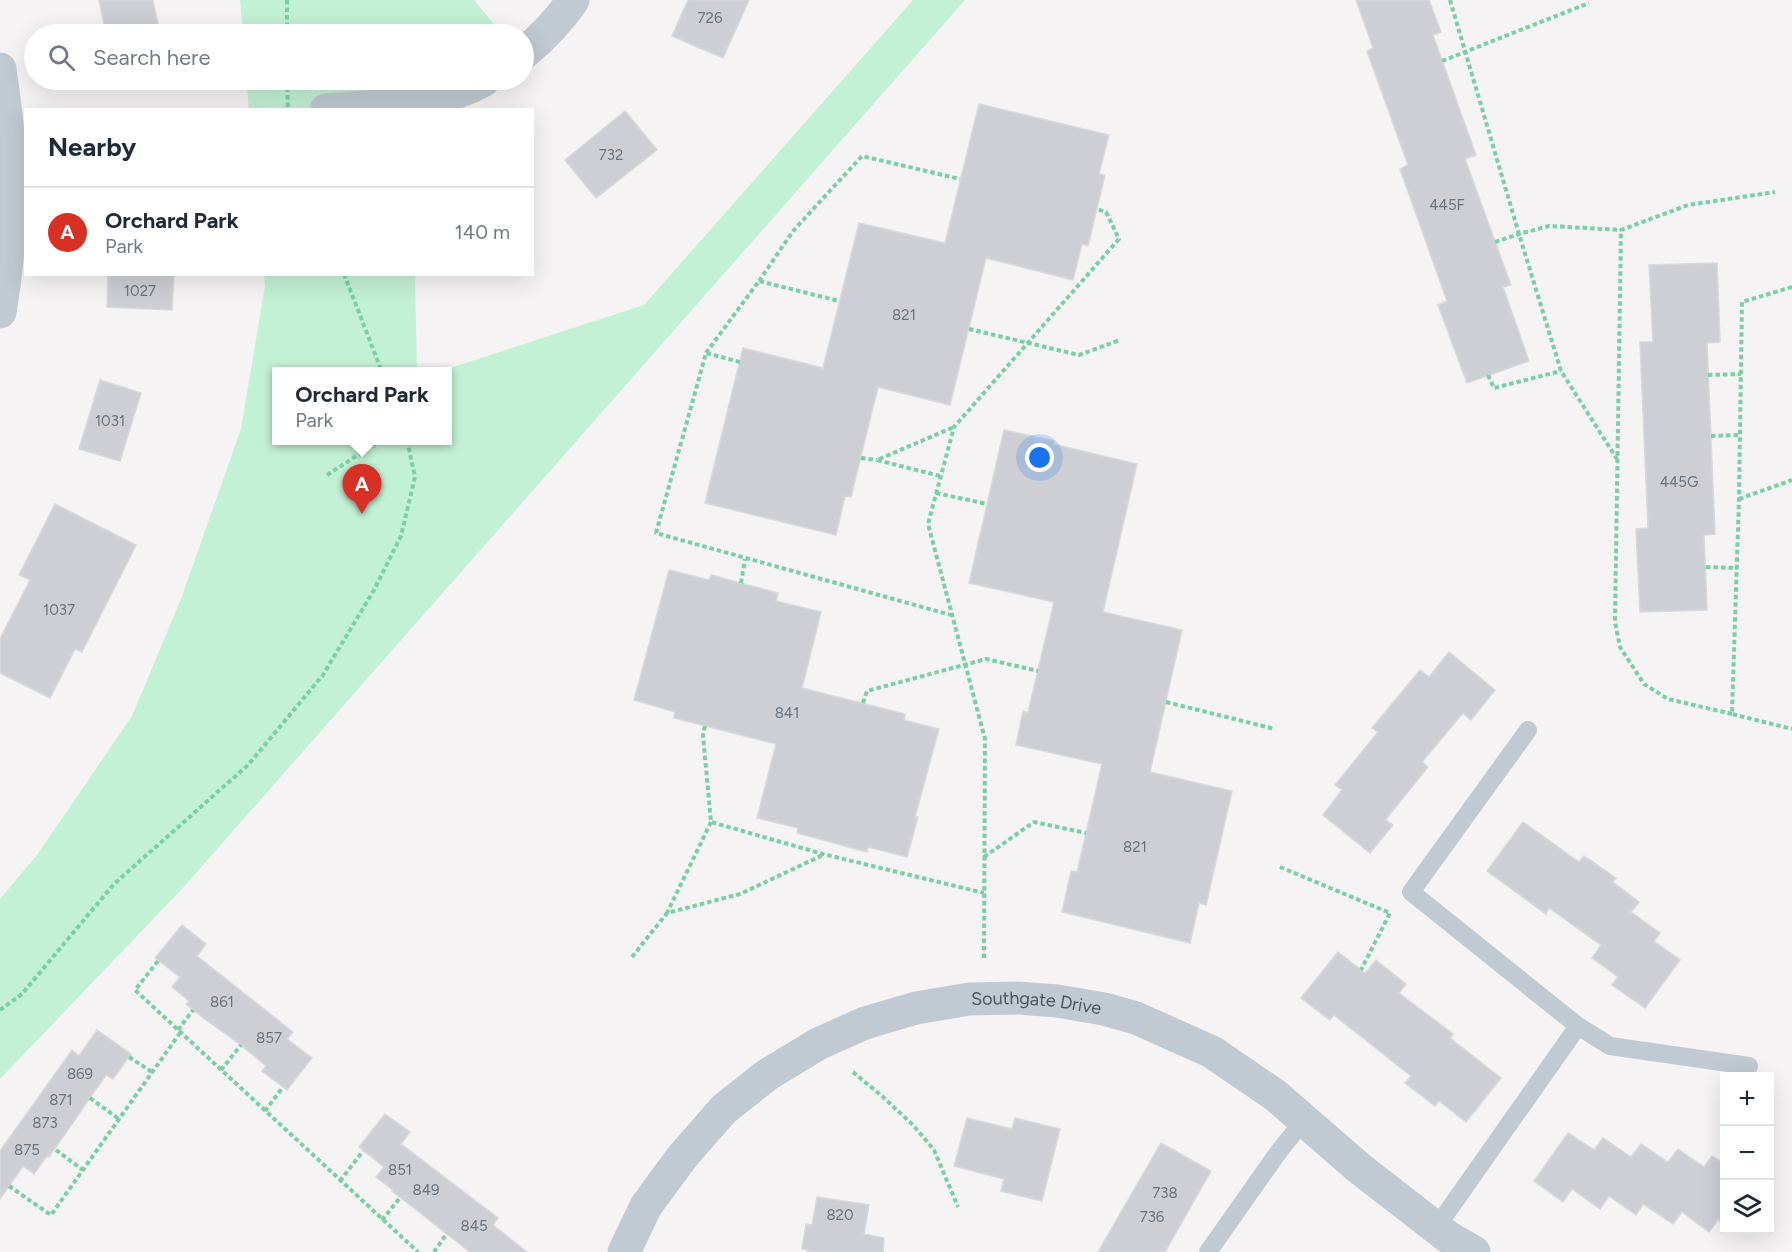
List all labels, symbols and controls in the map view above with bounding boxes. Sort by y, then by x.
house number: 726 [698,9,723,27]
search box [24,24,534,90]
icon: search [45,41,78,74]
text: Search here [93,44,211,71]
text: Nearby [48,131,136,163]
house number: 732 [599,146,623,164]
house number: 445F [1429,196,1465,214]
text: Orchard Park [105,207,239,234]
text: A [60,220,75,244]
text: 140 m [455,220,510,244]
text: Park [105,234,143,258]
house number: 1027 [124,282,156,300]
house number: 821 [892,306,916,324]
popup [272,367,452,445]
text: Orchard Park [295,381,429,408]
text: Park [295,408,333,432]
house number: 1031 [95,412,125,430]
your location [1025,443,1054,472]
pin: A [342,464,382,514]
house number: 445G [1660,473,1698,491]
house number: 1037 [43,601,75,619]
house number: 841 [775,704,799,722]
house number: 821 [1123,838,1147,856]
street label: Southgate Drive [971,987,1103,1019]
house number: 861 [210,993,234,1011]
house number: 857 [256,1029,282,1047]
house number: 869 [67,1065,93,1083]
map controls [1720,1072,1774,1234]
button: + [1720,1072,1774,1126]
house number: 871 [49,1091,73,1109]
house number: 873 [32,1114,58,1132]
button: − [1720,1126,1774,1180]
house number: 875 [14,1141,40,1159]
house number: 851 [388,1161,412,1179]
button: layers [1720,1180,1774,1234]
house number: 849 [412,1181,440,1199]
house number: 738 [1152,1184,1178,1202]
house number: 820 [826,1206,854,1224]
house number: 736 [1140,1208,1165,1226]
house number: 845 [460,1217,488,1235]

